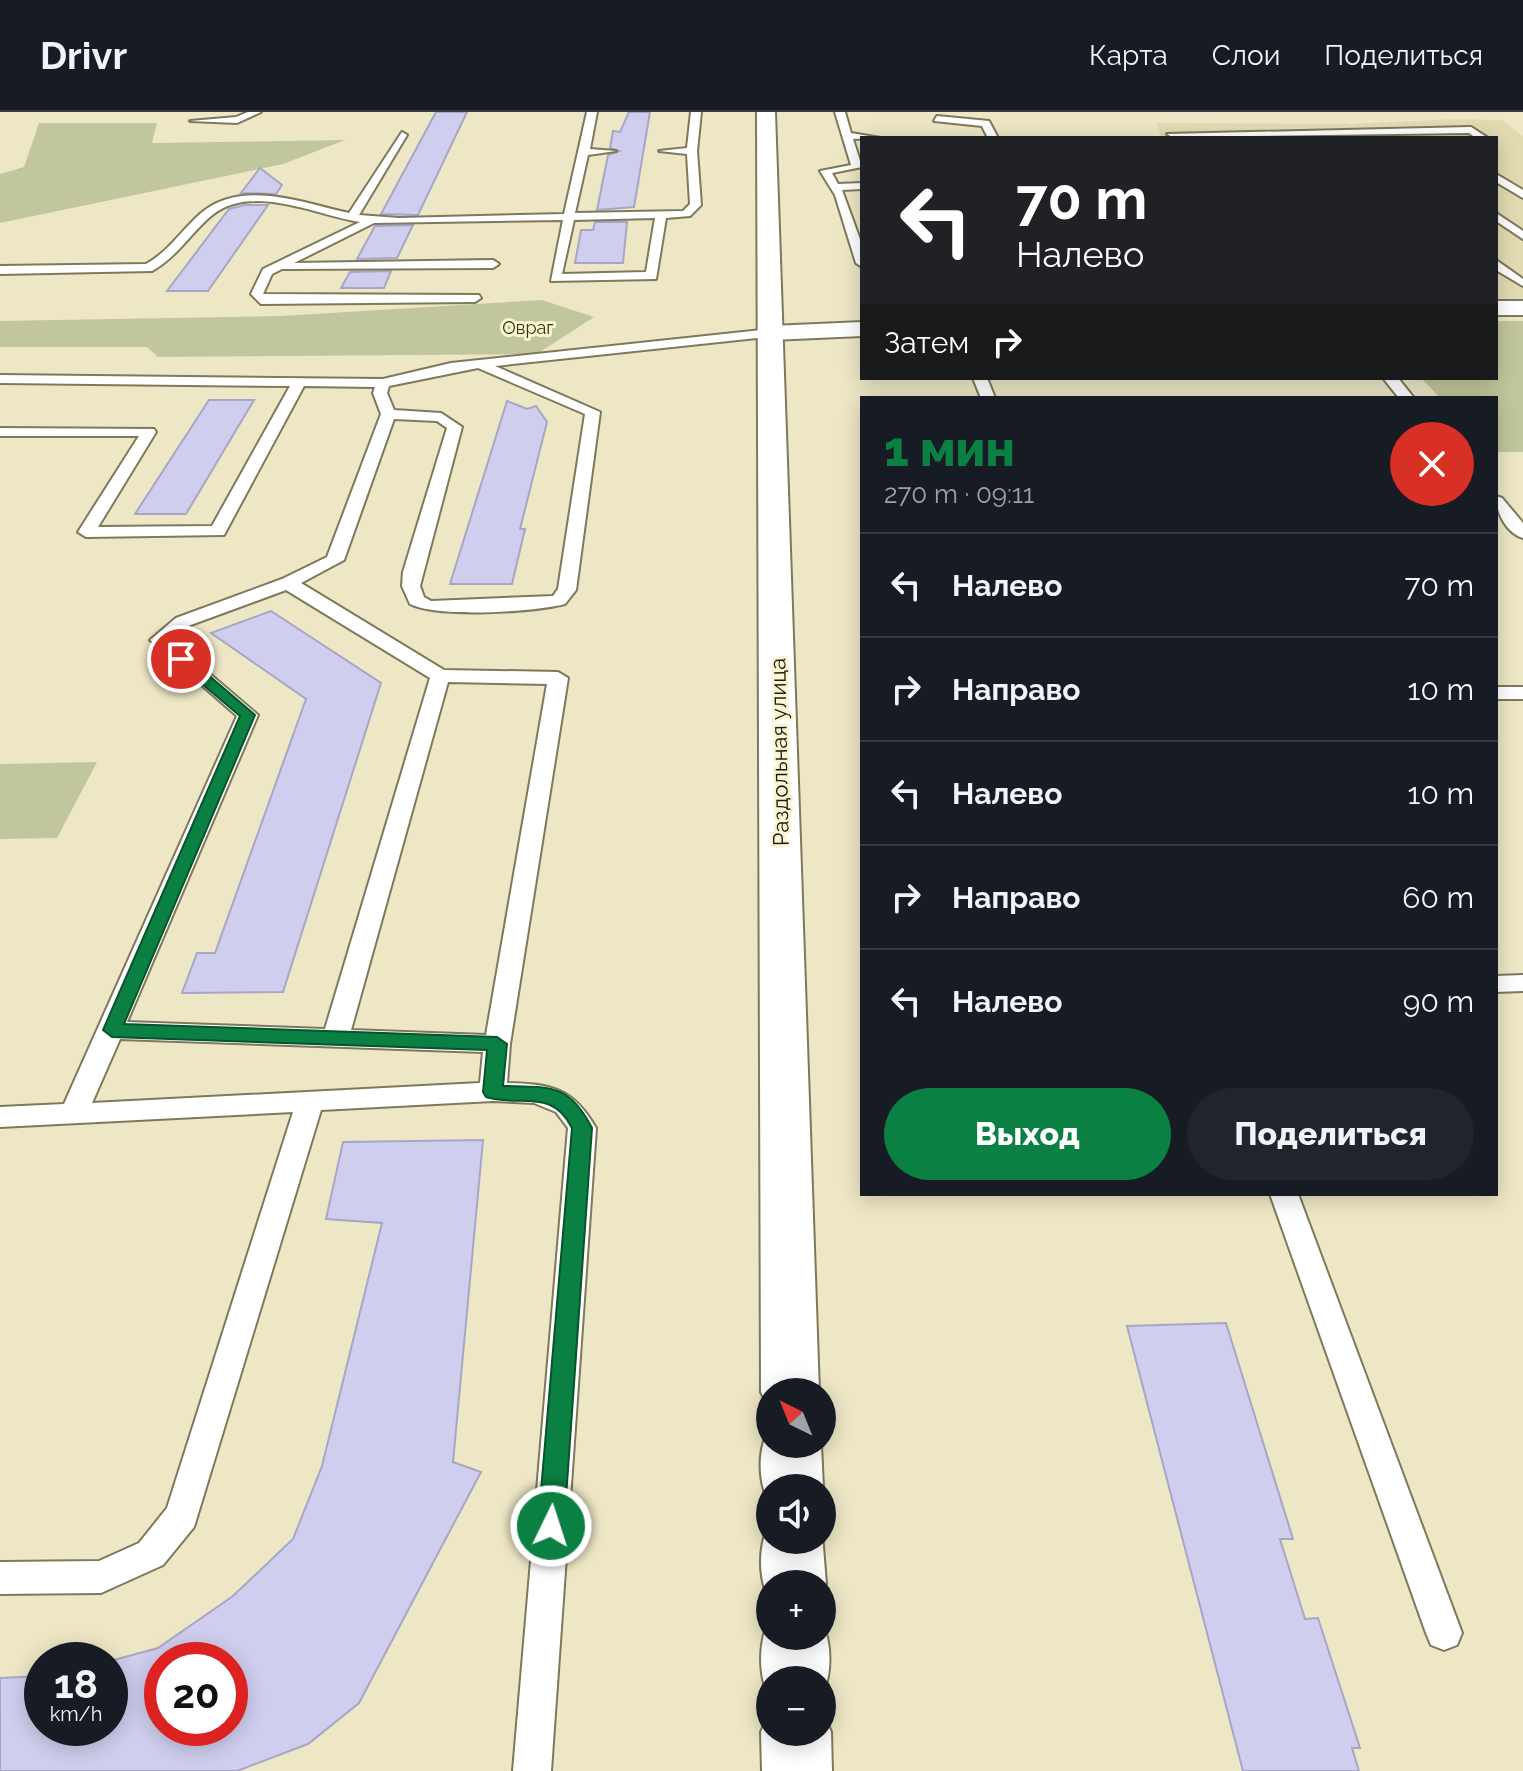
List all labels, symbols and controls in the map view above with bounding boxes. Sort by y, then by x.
text: Drivr [40,33,127,78]
text: Карта [1089,39,1168,72]
text: Слои [1212,39,1280,72]
text: Поделиться [1324,39,1483,72]
text: 70 m [1016,166,1147,232]
icon: left [884,168,988,272]
text: Налево [1016,233,1144,275]
park label: Овраг [502,317,554,338]
icon: right [985,320,1029,364]
text: Затем [884,325,969,360]
text: 1 мин [884,421,1015,477]
button: close [1390,422,1474,506]
text: 270 m · 09:11 [884,479,1034,509]
icon: left [884,563,928,607]
text: Налево [952,568,1062,603]
text: 70 m [1404,568,1474,603]
pin [147,625,215,693]
icon: arrive [159,637,203,681]
street label: Раздольная улица [764,658,794,846]
icon: right [884,667,928,711]
text: Направо [952,672,1081,707]
text: 10 m [1408,672,1474,707]
icon: left [884,771,928,815]
text: Налево [952,776,1062,811]
text: 10 m [1408,776,1474,811]
icon: right [884,875,928,919]
text: Направо [952,880,1081,915]
text: 60 m [1402,880,1474,915]
icon: left [884,979,928,1023]
text: Налево [952,984,1062,1019]
text: 90 m [1403,984,1474,1019]
button: Выход [884,1088,1171,1180]
button: Поделиться [1187,1088,1474,1180]
north arrow [756,1378,836,1458]
map controls [756,1378,836,1746]
button: sound [756,1474,836,1554]
position arrow [509,1484,593,1568]
button: + [756,1570,836,1650]
speed limit sign: 20 [144,1642,248,1746]
text: 18 [54,1660,98,1707]
button: − [756,1666,836,1746]
text: km/h [50,1702,102,1726]

